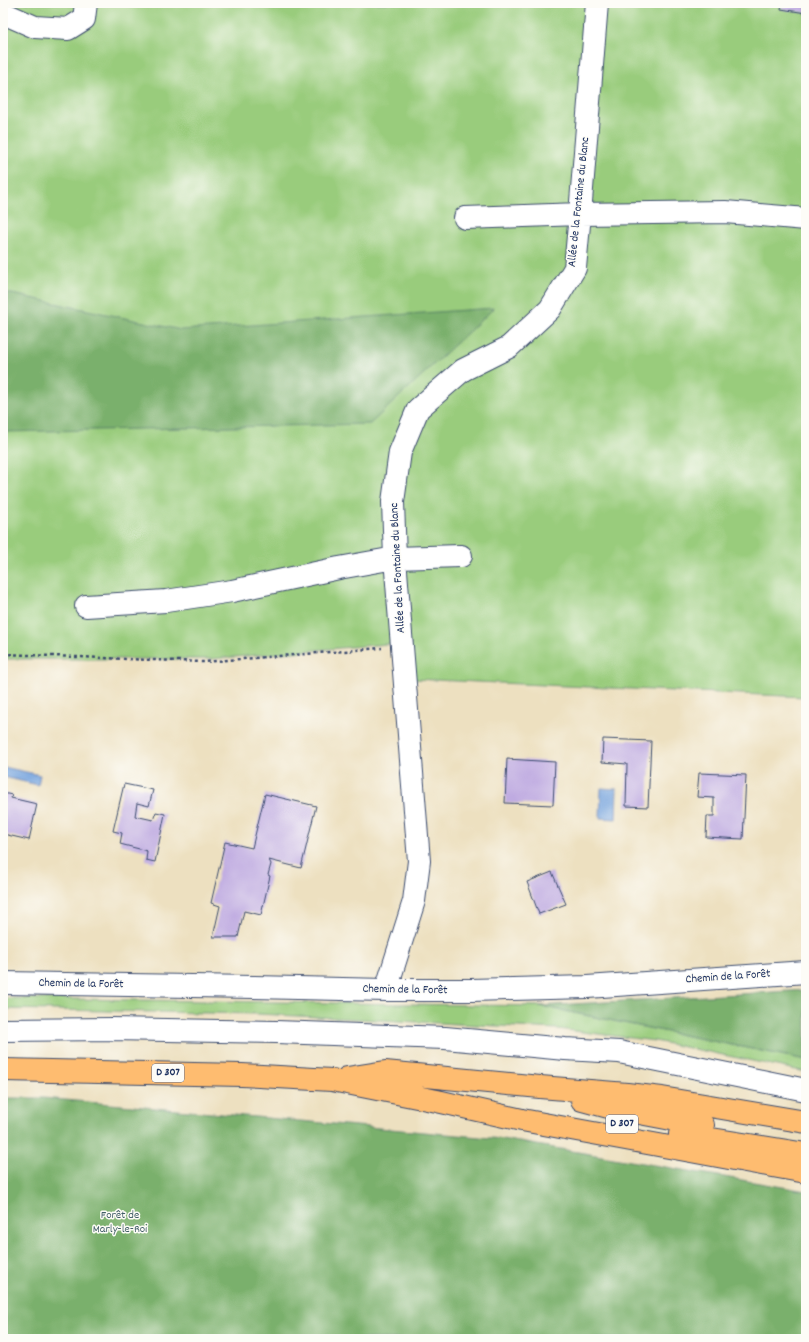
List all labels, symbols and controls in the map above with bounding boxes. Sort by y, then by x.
street label: Allée de la Fontaine du Blanc [564,136,594,268]
street label: Allée de la Fontaine du Blanc [386,502,410,634]
street label: Chemin de la Forêt [685,966,772,988]
street label: Chemin de la Forêt [38,975,124,993]
street label: Chemin de la Forêt [362,981,448,999]
road number: D 307 [152,1064,184,1082]
road number: D 307 [606,1115,638,1133]
park label: Forêt de Marly-le-Roi [93,1207,147,1238]

